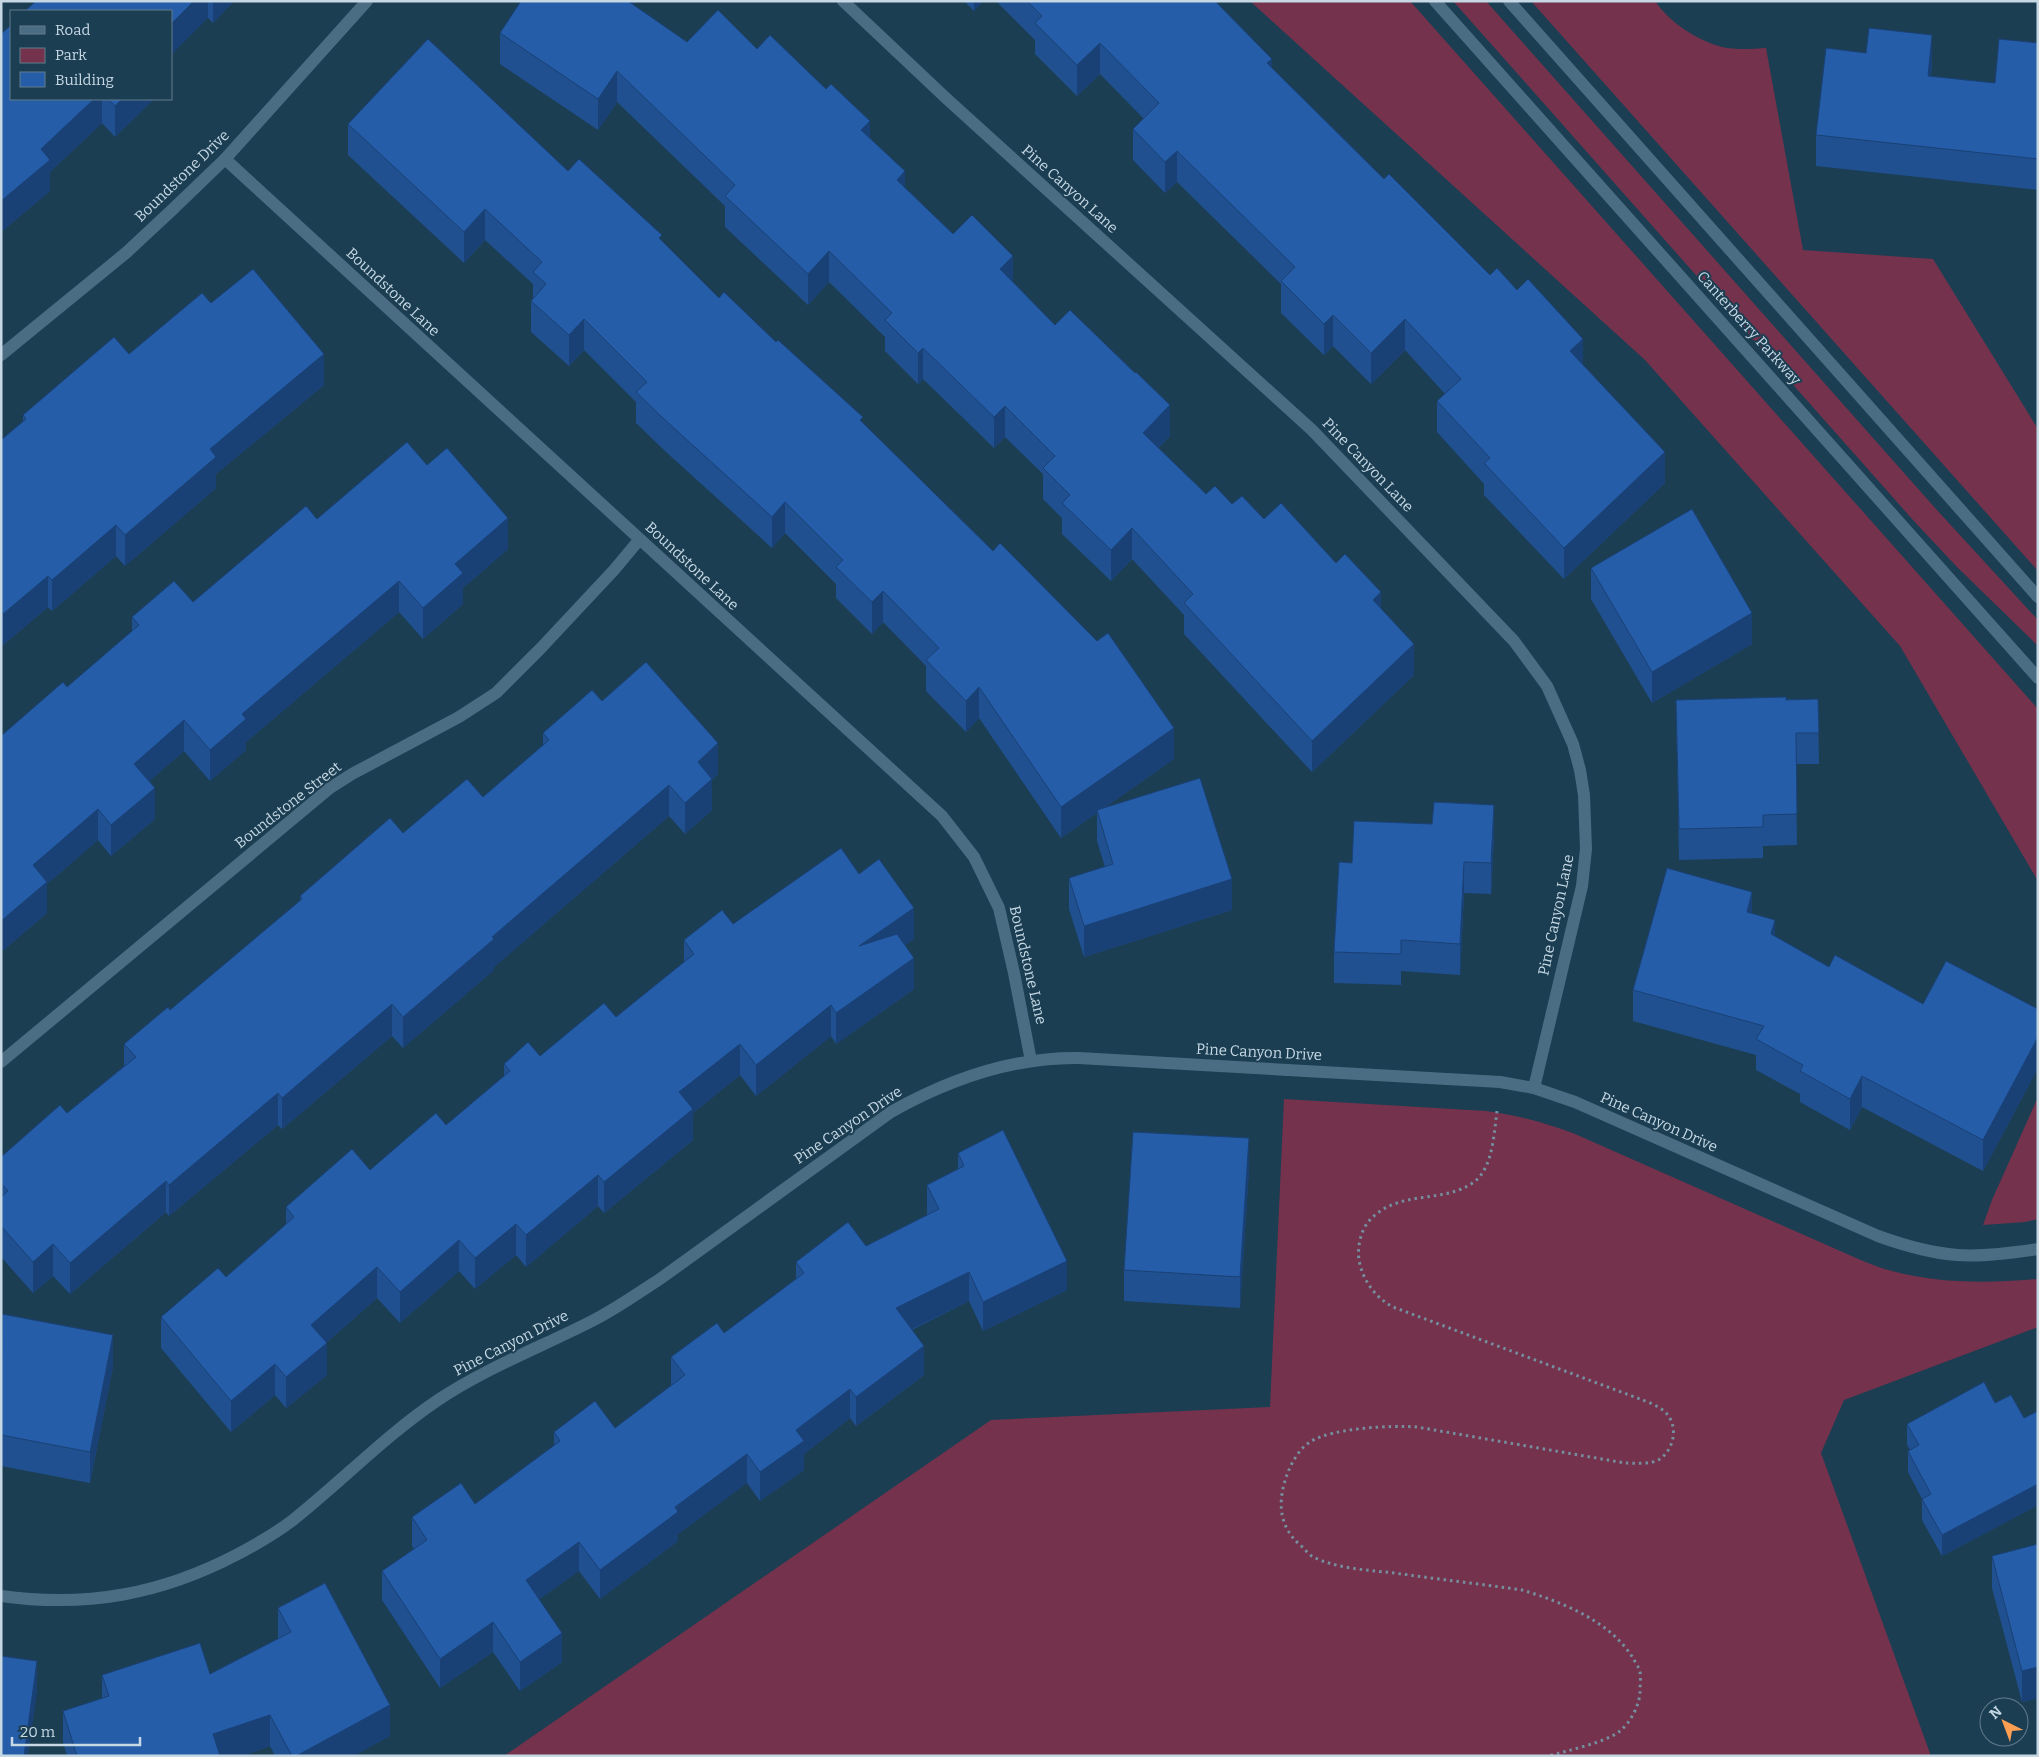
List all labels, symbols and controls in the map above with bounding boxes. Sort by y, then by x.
legend [10,10,172,100]
text: Road [55,21,90,39]
text: Park [55,46,87,64]
text: Building [55,71,114,89]
street label: Boundstone Drive [131,126,233,226]
street label: Pine Canyon Lane [1018,141,1122,237]
street label: Boundstone Lane [342,244,444,340]
street label: Canterberry Parkway [1693,267,1805,389]
street label: Pine Canyon Lane [1319,414,1417,516]
street label: Boundstone Lane [641,518,743,614]
street label: Boundstone Street [231,758,345,852]
street label: Pine Canyon Lane [1534,853,1578,977]
street label: Boundstone Lane [1006,904,1050,1026]
street label: Pine Canyon Drive [1195,1040,1323,1064]
street label: Pine Canyon Drive [791,1082,905,1168]
street label: Pine Canyon Drive [1598,1088,1720,1156]
street label: Pine Canyon Drive [451,1306,571,1380]
north arrow [1979,1697,2029,1747]
text: N [1986,1703,2005,1723]
scale bar [12,1714,140,1746]
text: 20 m [20,1723,56,1741]

